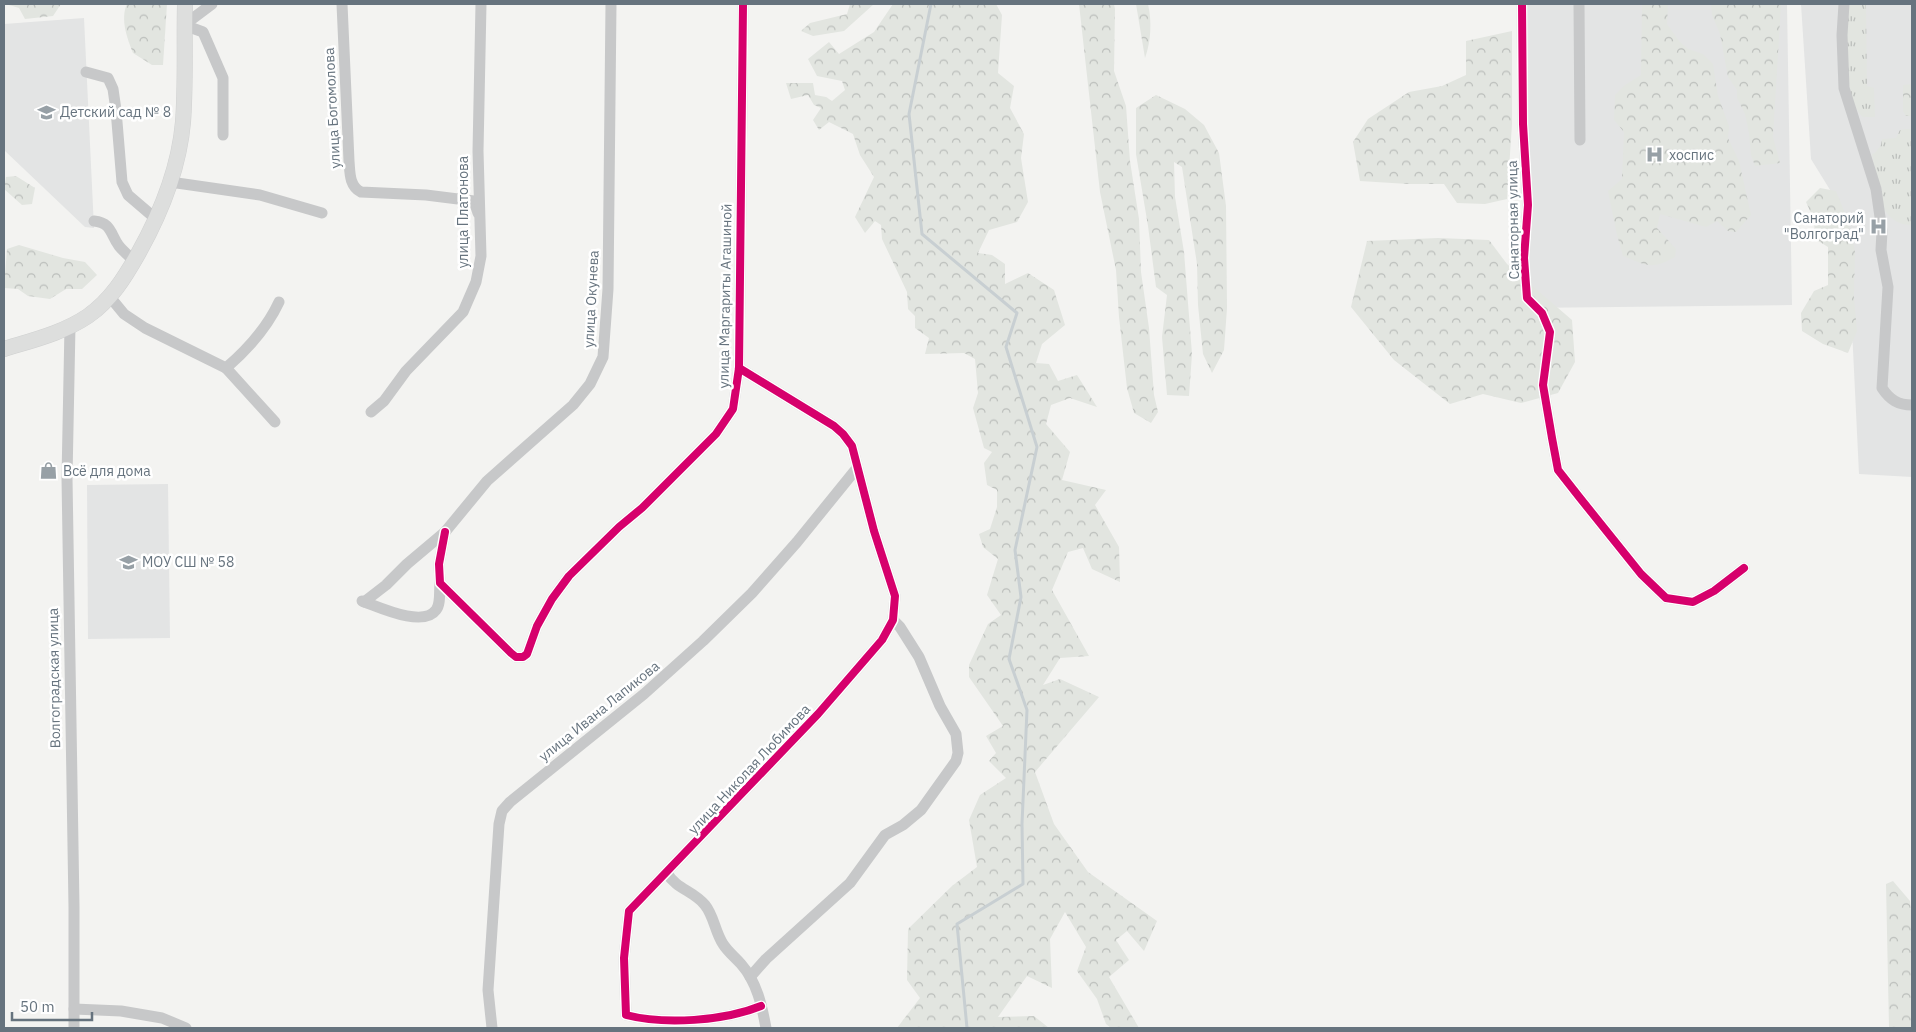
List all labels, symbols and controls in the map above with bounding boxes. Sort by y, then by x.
street label: улица Богомолова [320,47,344,169]
school or university icon: Детский сад № 8 [36,102,56,122]
place label: Детский сад № 8 [60,103,171,121]
hospital icon: хоспис [1645,145,1665,165]
place label: хоспис [1669,146,1714,164]
street label: улица Платонова [454,155,472,268]
street label: Санаторная улица [1503,160,1523,280]
street label: улица Маргариты Агашиной [714,203,736,389]
place label: Санаторий "Волгоград" [1784,209,1864,243]
hospital icon: Санаторий "Волгоград" [1868,216,1888,236]
street label: улица Окунева [579,249,603,348]
shop icon: Всё для дома [39,461,59,481]
place label: Всё для дома [63,462,151,480]
school or university icon: МОУ СШ № 58 [118,552,138,572]
place label: МОУ СШ № 58 [142,553,234,571]
street label: Волгоградская улица [44,607,64,748]
street label: улица Ивана Лапикова [535,656,663,765]
street label: улица Николая Любимова [684,700,814,838]
scale bar [12,990,92,1022]
text: 50 m [20,997,55,1016]

